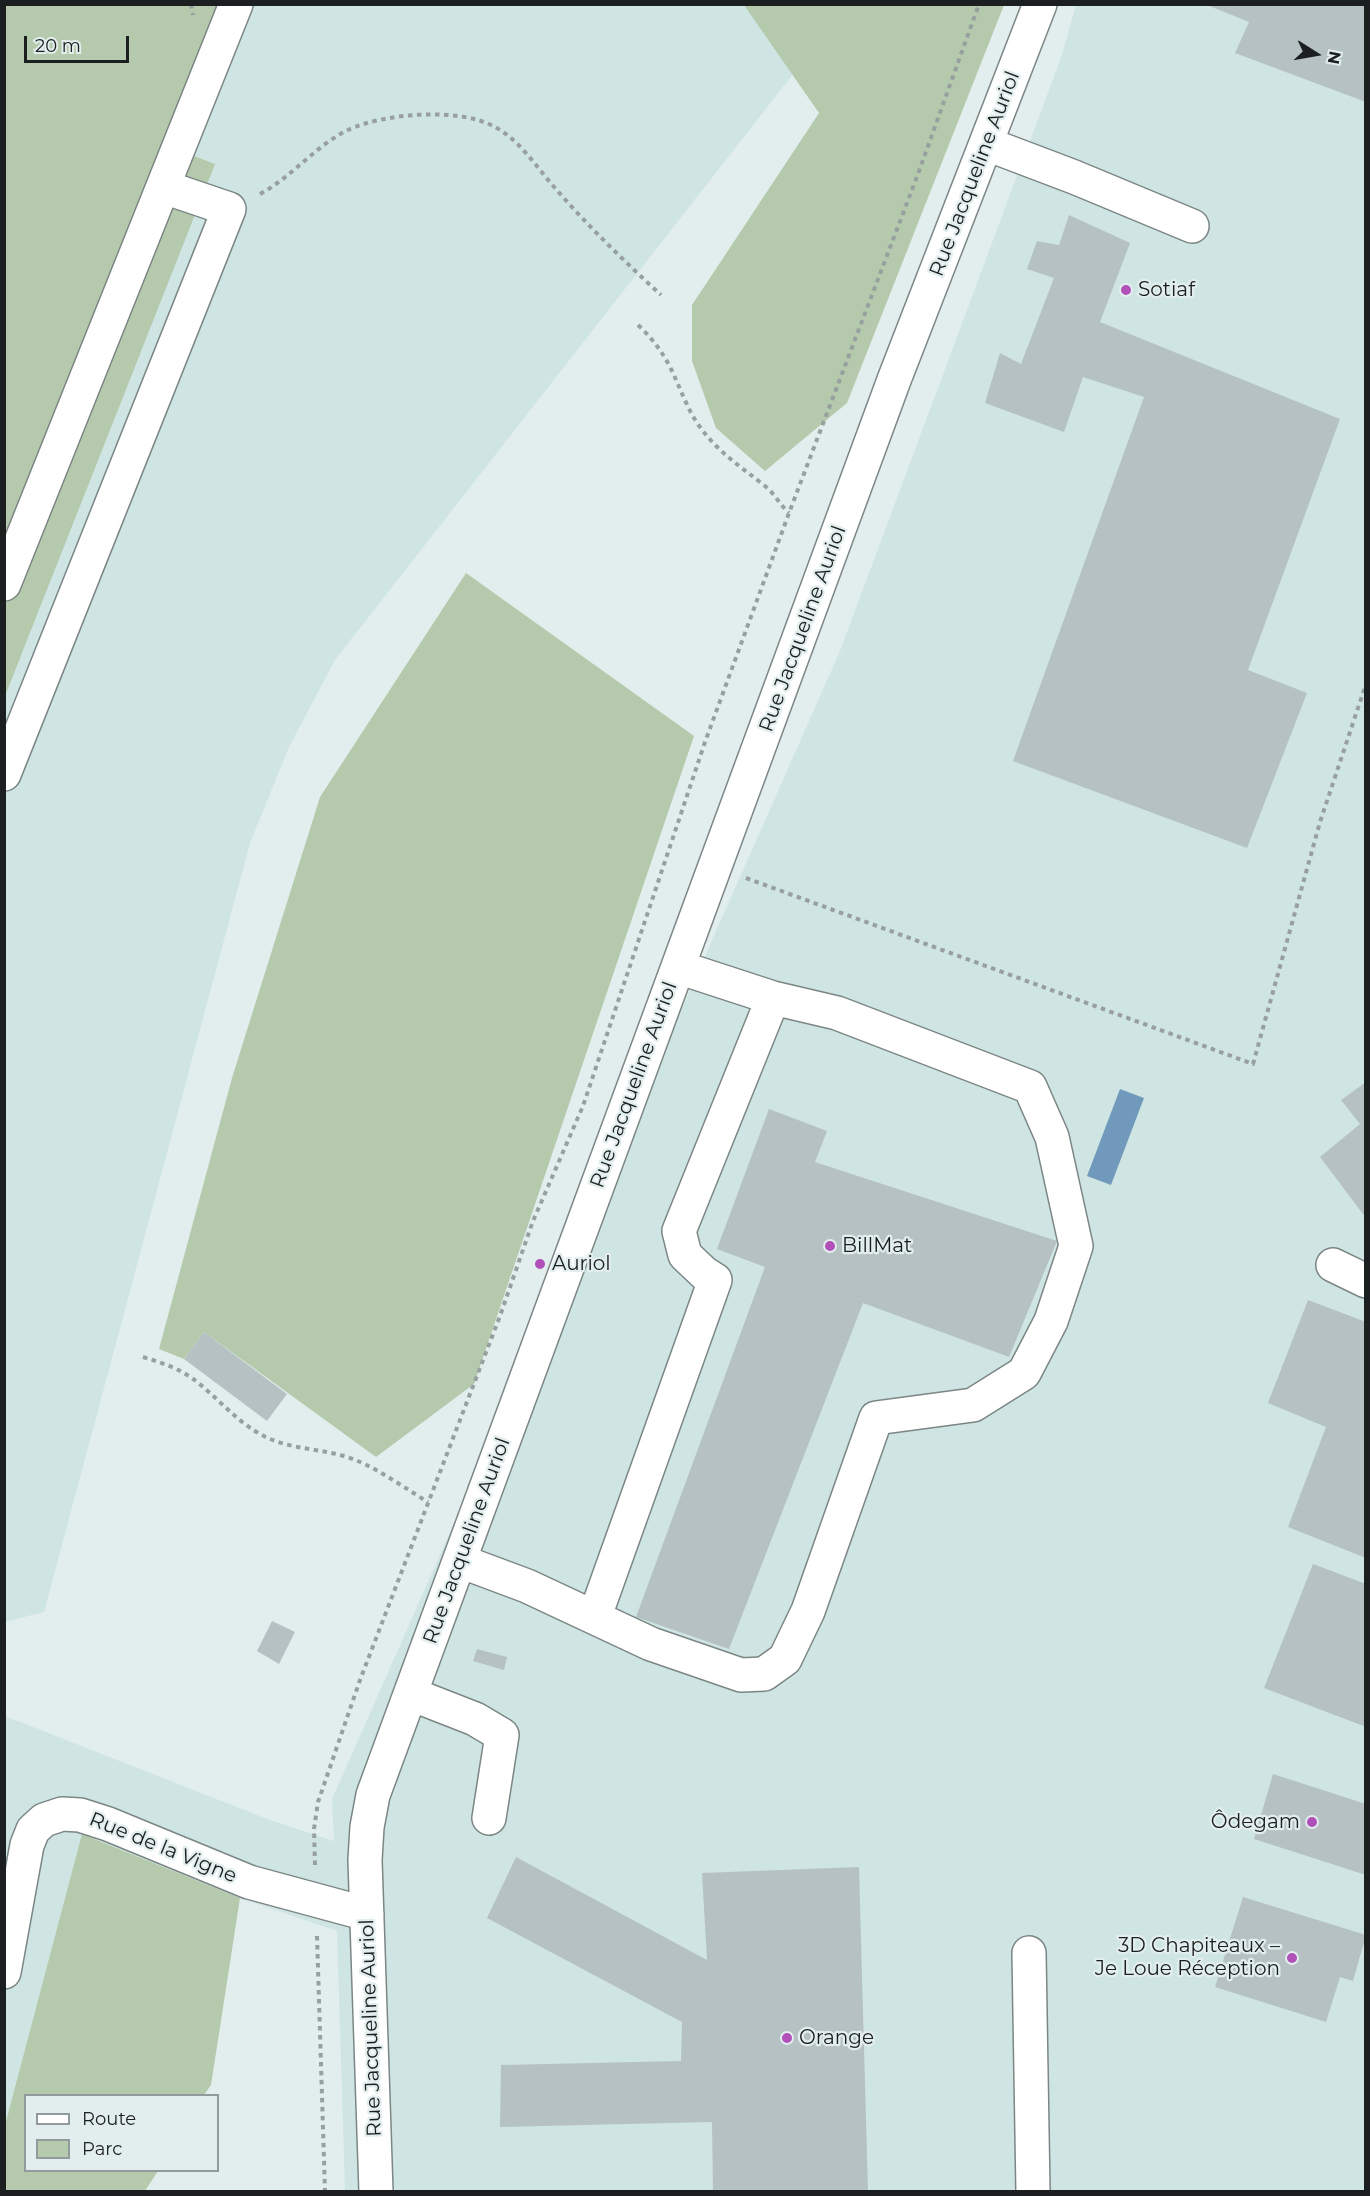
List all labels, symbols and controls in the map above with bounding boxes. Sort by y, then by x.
scale bar [27,24,132,62]
north arrow [1286,24,1346,84]
text: 20 m [35,35,81,57]
text: N [1324,49,1345,66]
street label: Rue Jacqueline Auriol [925,68,1025,280]
place label: Sotiaf [1138,278,1195,302]
marker: Sotiaf [1119,283,1133,297]
street label: Rue Jacqueline Auriol [755,523,851,735]
street label: Rue Jacqueline Auriol [586,979,682,1191]
place label: BillMat [842,1234,912,1258]
marker: BillMat [823,1239,837,1253]
place label: Auriol [552,1252,611,1276]
marker: Auriol [533,1257,547,1271]
street label: Rue Jacqueline Auriol [419,1435,515,1647]
street label: Rue de la Vigne [86,1808,240,1888]
place label: Ôdegam [1211,1810,1300,1834]
marker: Ôdegam [1305,1815,1319,1829]
street label: Rue Jacqueline Auriol [355,1919,387,2137]
place label: 3D Chapiteaux – Je Loue Réception [1095,1934,1280,1981]
marker: 3D Chapiteaux – Je Loue Réception [1285,1951,1299,1965]
place label: Orange [799,2026,874,2050]
marker: Orange [780,2031,794,2045]
legend [24,2094,219,2172]
text: Route [82,2108,136,2130]
text: Parc [82,2138,122,2160]

